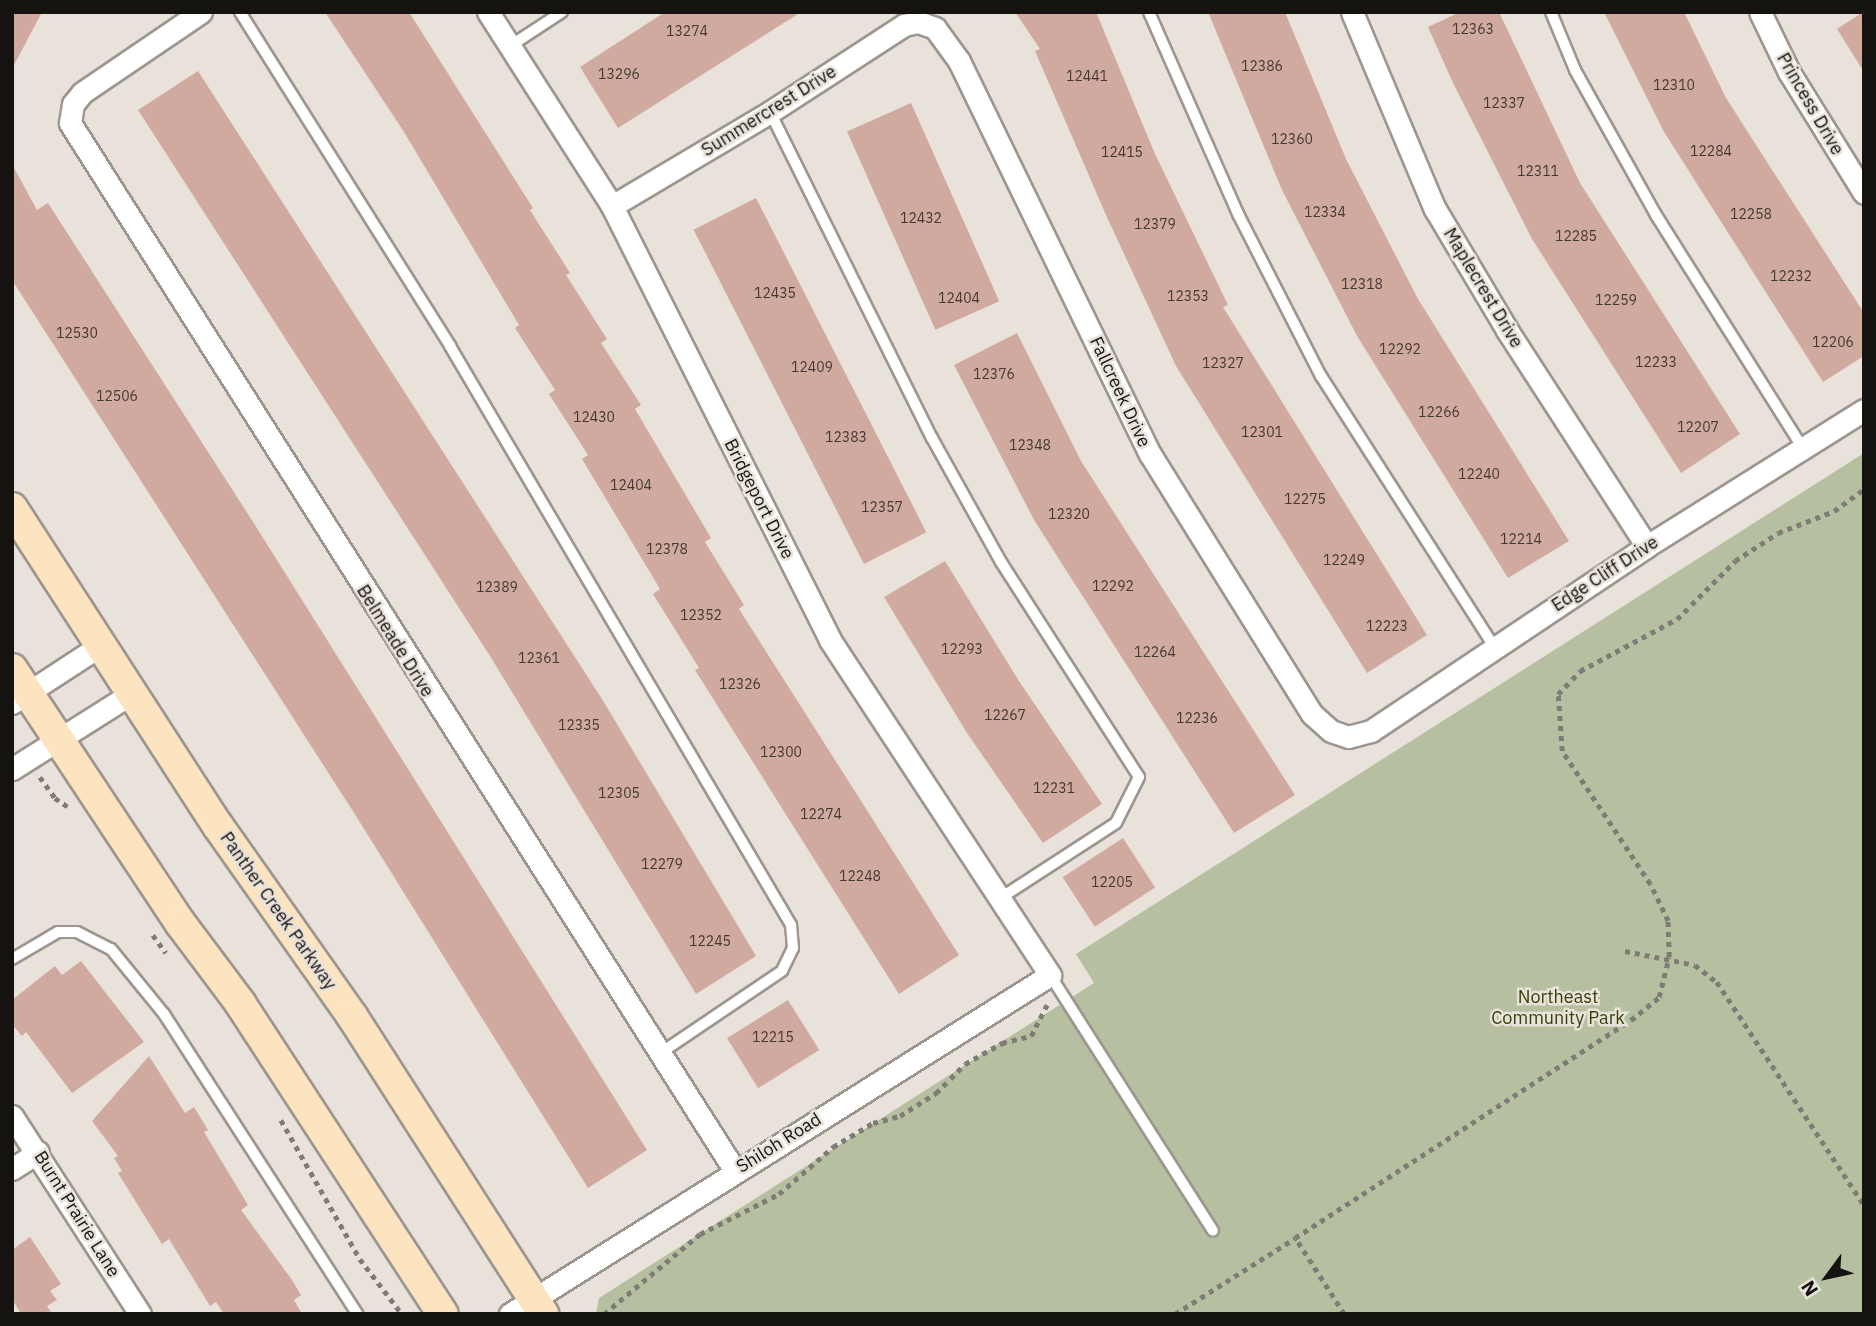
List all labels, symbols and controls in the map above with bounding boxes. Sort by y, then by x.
house number: 12363 [1452,21,1494,37]
house number: 13274 [666,23,708,39]
street label: Princess Drive [1772,49,1848,159]
house number: 12386 [1241,58,1283,74]
street label: Summercrest Drive [698,61,840,161]
house number: 13296 [598,66,640,82]
house number: 12441 [1066,68,1108,84]
house number: 12310 [1653,77,1695,93]
house number: 12337 [1483,95,1525,111]
house number: 12360 [1271,131,1313,147]
house number: 12284 [1690,143,1732,159]
house number: 12415 [1101,144,1143,160]
house number: 12311 [1517,163,1559,179]
house number: 12334 [1304,204,1346,220]
house number: 12258 [1730,206,1772,222]
house number: 12432 [900,210,942,226]
house number: 12379 [1134,216,1176,232]
street label: Maplecrest Drive [1439,224,1527,352]
house number: 12285 [1555,228,1597,244]
house number: 12232 [1770,268,1812,284]
house number: 12318 [1341,276,1383,292]
house number: 12435 [754,285,796,301]
house number: 12353 [1167,288,1209,304]
house number: 12404 [938,290,980,306]
house number: 12259 [1595,292,1637,308]
house number: 12530 [56,325,98,341]
street label: Fallcreek Drive [1085,333,1155,451]
house number: 12206 [1812,334,1854,350]
house number: 12292 [1379,341,1421,357]
house number: 12233 [1635,354,1677,370]
house number: 12327 [1202,355,1244,371]
house number: 12409 [791,359,833,375]
house number: 12376 [973,366,1015,382]
house number: 12506 [96,388,138,404]
house number: 12266 [1418,404,1460,420]
house number: 12430 [573,409,615,425]
house number: 12207 [1677,419,1719,435]
house number: 12301 [1241,424,1283,440]
house number: 12383 [825,429,867,445]
street label: Bridgeport Drive [719,435,799,563]
house number: 12348 [1009,437,1051,453]
house number: 12240 [1458,466,1500,482]
house number: 12404 [610,477,652,493]
house number: 12275 [1284,491,1326,507]
house number: 12357 [861,499,903,515]
house number: 12320 [1048,506,1090,522]
house number: 12214 [1500,531,1542,547]
street label: Edge Cliff Drive [1548,532,1662,616]
house number: 12378 [646,541,688,557]
house number: 12249 [1323,552,1365,568]
house number: 12292 [1092,578,1134,594]
house number: 12389 [476,579,518,595]
street label: Belmeade Drive [352,581,438,701]
house number: 12352 [680,607,722,623]
house number: 12223 [1366,618,1408,634]
house number: 12293 [941,641,983,657]
house number: 12264 [1134,644,1176,660]
house number: 12361 [518,650,560,666]
house number: 12326 [719,676,761,692]
house number: 12267 [984,707,1026,723]
house number: 12236 [1176,710,1218,726]
house number: 12335 [558,717,600,733]
house number: 12300 [760,744,802,760]
house number: 12231 [1033,780,1075,796]
house number: 12305 [598,785,640,801]
house number: 12274 [800,806,842,822]
street label: Panther Creek Parkway [215,828,341,994]
house number: 12279 [641,856,683,872]
house number: 12248 [839,868,881,884]
house number: 12205 [1091,874,1133,890]
house number: 12245 [689,933,731,949]
park label: Northeast Community Park [1491,987,1625,1030]
house number: 12215 [752,1029,794,1045]
street label: Shiloh Road [733,1108,825,1178]
street label: Burnt Prairie Lane [30,1147,124,1281]
north arrow [1792,1242,1862,1312]
text: N [1796,1276,1823,1301]

